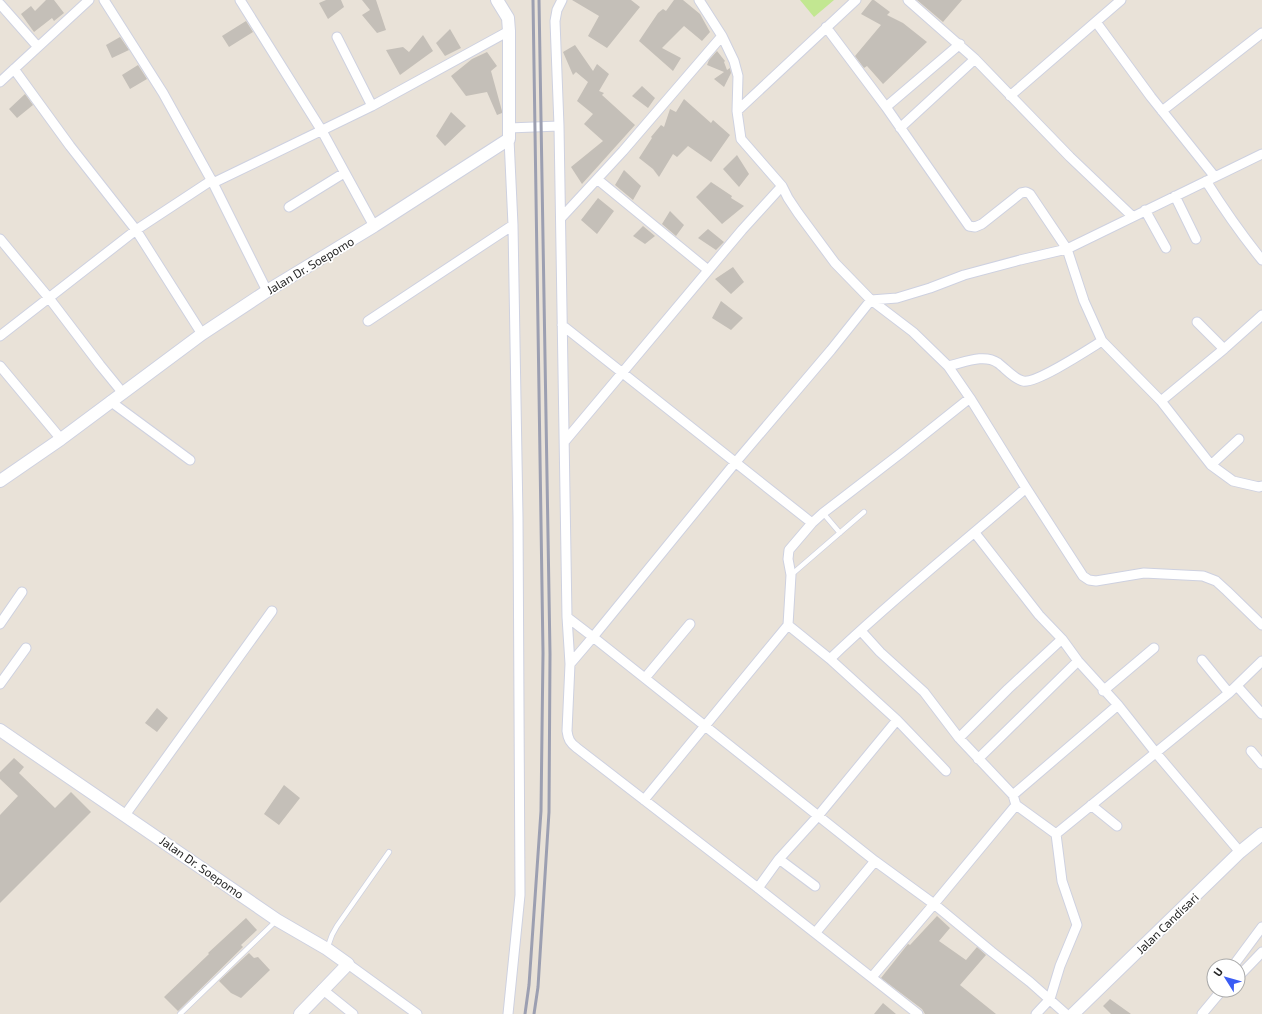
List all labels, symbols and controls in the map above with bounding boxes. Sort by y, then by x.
street label: Jalan Dr. Soepomo [264,233,356,297]
street label: Jalan Dr. Soepomo [157,833,247,901]
street label: Jalan Candisari [1133,890,1201,956]
north arrow [1206,958,1246,998]
text: U [1210,965,1225,979]

